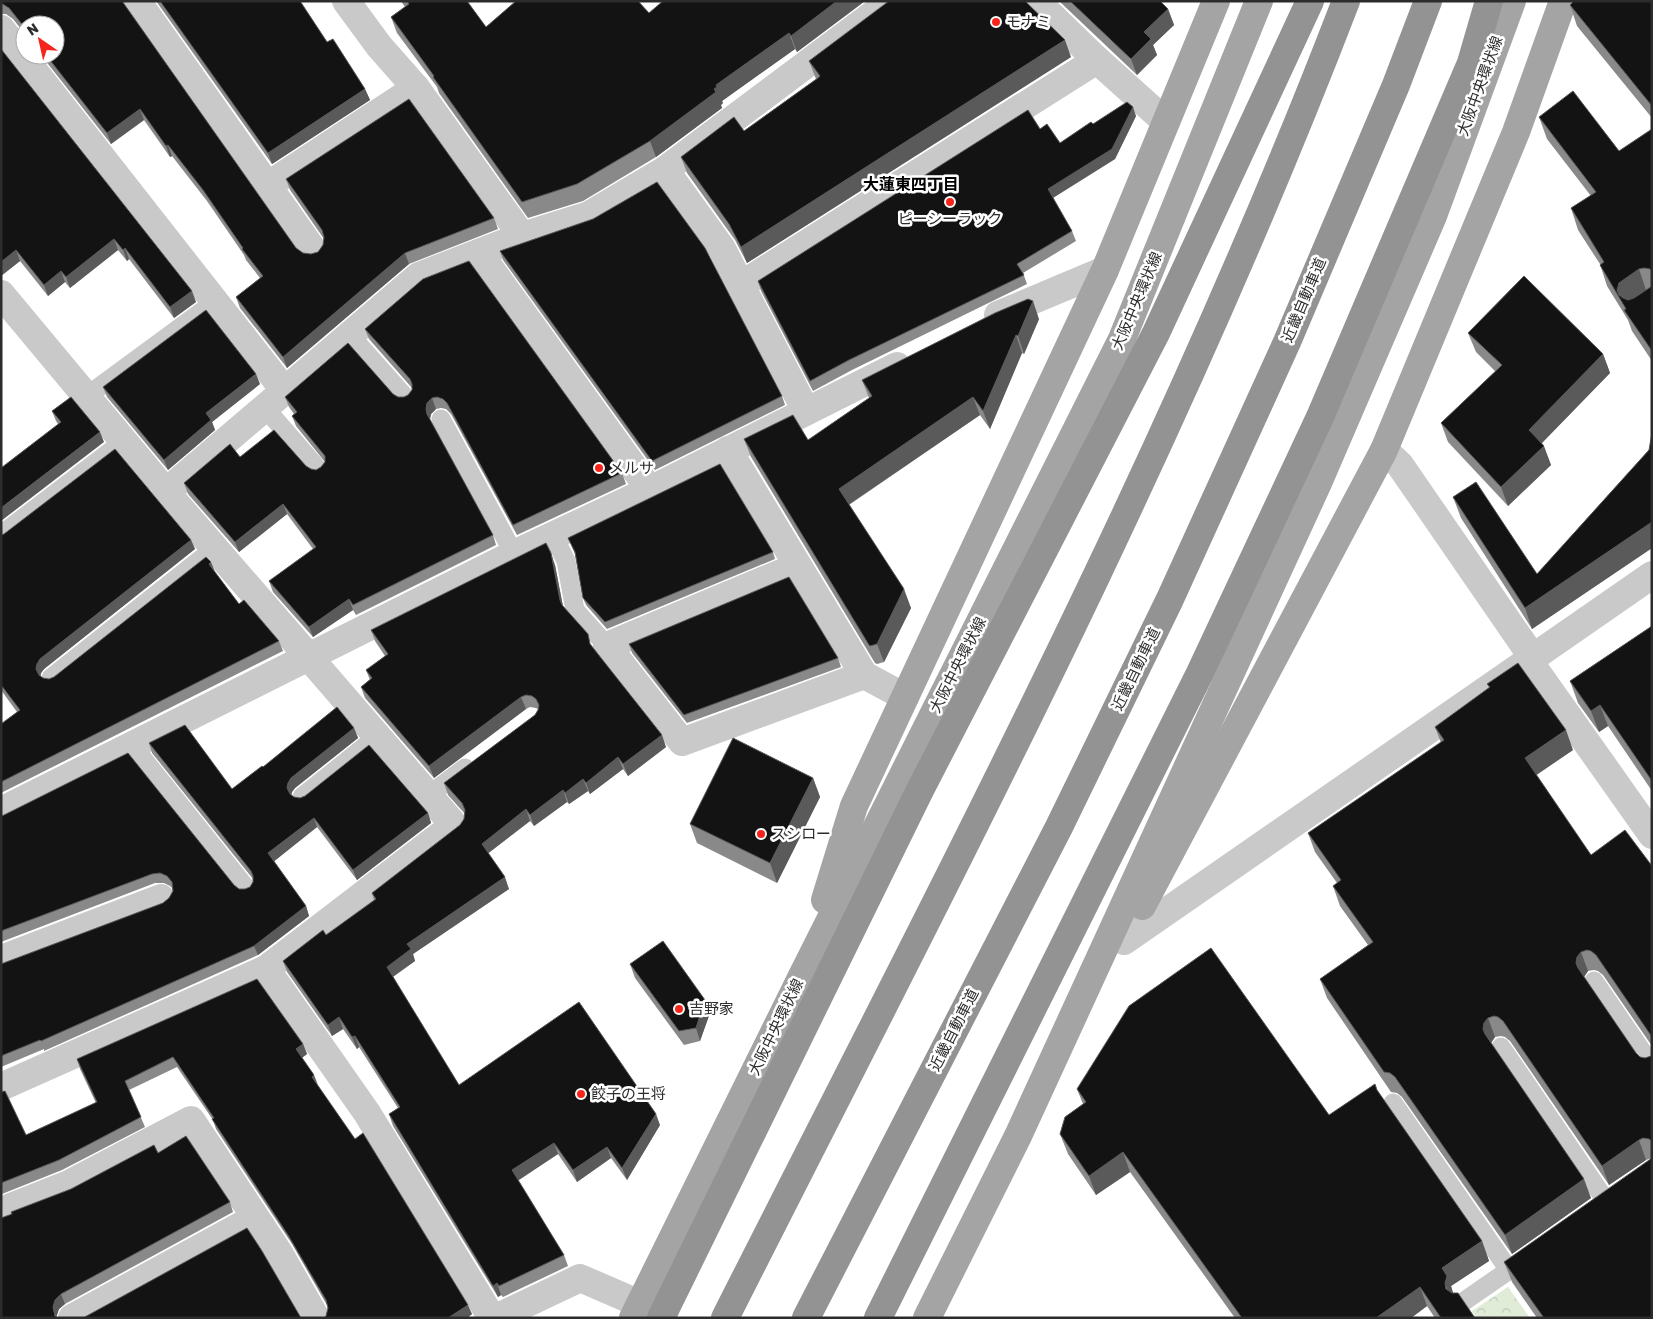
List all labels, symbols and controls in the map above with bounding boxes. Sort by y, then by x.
place label: モナミ [1006,13,1051,31]
north arrow [15,15,65,65]
marker: モナミ [990,16,1002,28]
text: N [24,20,42,40]
street label: 大阪中央環状線 [1454,34,1506,138]
district label: 大蓮東四丁目 [863,175,959,194]
marker: ピーシーラック [944,196,956,208]
place label: ピーシーラック [898,210,1002,228]
street label: 大阪中央環状線 [1108,249,1166,353]
street label: 近畿自動車道 [1278,255,1330,345]
place label: メルサ [609,459,654,477]
marker: メルサ [593,462,605,474]
street label: 大阪中央環状線 [926,614,990,716]
street label: 近畿自動車道 [1108,625,1164,713]
place label: スシロー [771,825,831,843]
marker: スシロー [755,828,767,840]
street label: 大阪中央環状線 [745,976,807,1078]
street label: 近畿自動車道 [926,986,982,1074]
place label: 吉野家 [689,1000,734,1018]
marker: 吉野家 [673,1003,685,1015]
place label: 餃子の王将 [591,1085,666,1103]
marker: 餃子の王将 [575,1088,587,1100]

